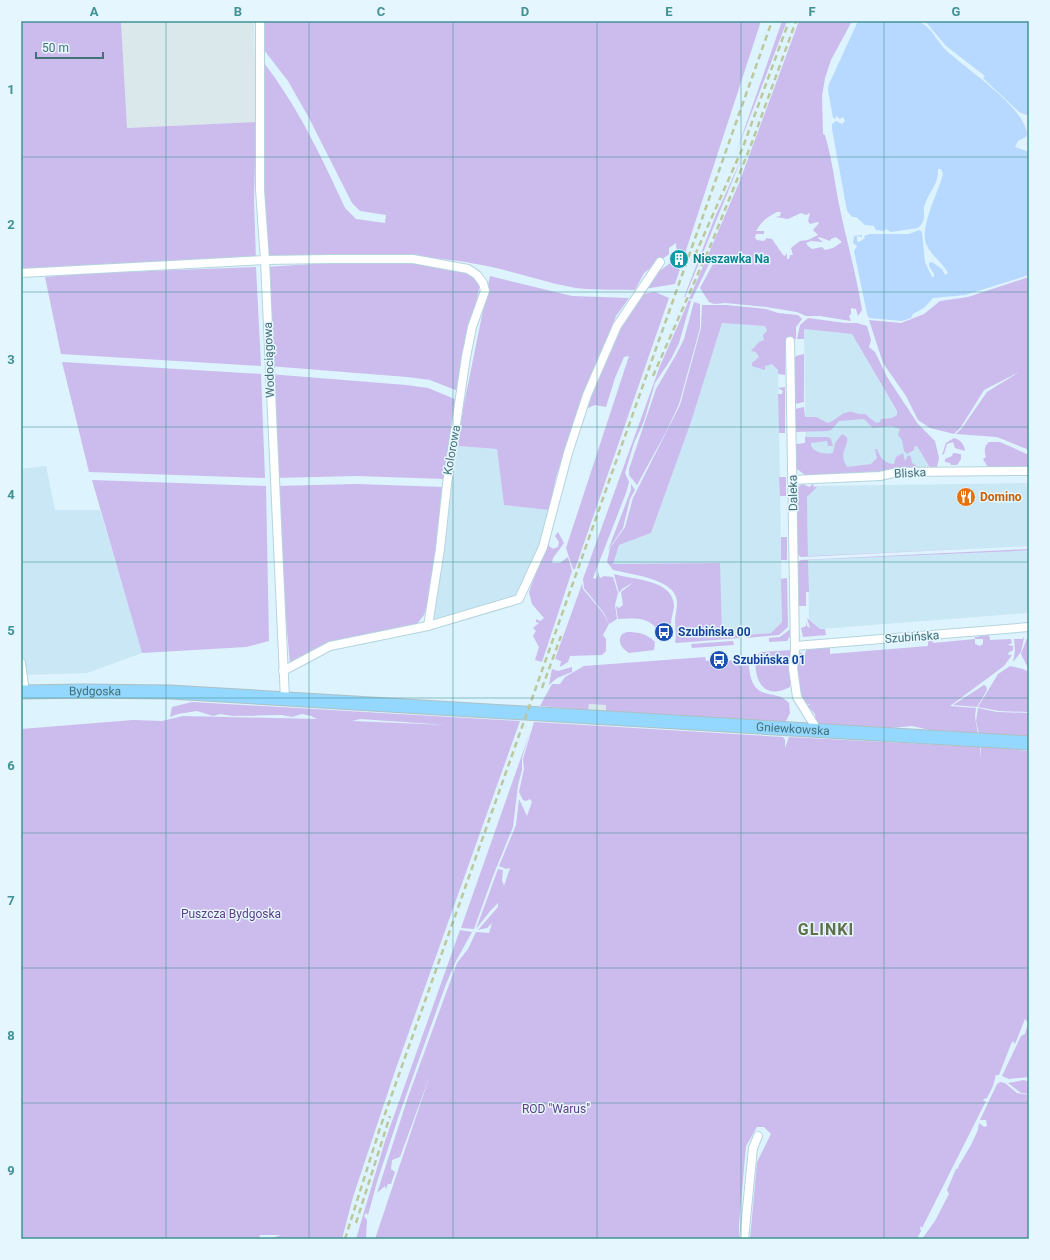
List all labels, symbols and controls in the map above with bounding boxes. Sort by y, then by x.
text: A [90,4,99,19]
text: B [234,4,242,19]
text: C [377,4,386,19]
text: D [521,4,529,19]
text: E [665,4,673,19]
text: F [808,4,816,19]
text: G [952,4,961,19]
scale bar [36,34,103,60]
text: 50 m [42,41,69,55]
text: 1 [7,82,15,97]
text: 2 [7,217,15,232]
building icon: Nieszawka Na [668,248,690,270]
place label: Nieszawka Na [693,252,770,266]
street label: Wodociągowa [261,322,277,398]
text: 3 [7,352,15,367]
street label: Kolorowa [441,424,463,476]
street label: Bliska [894,465,926,481]
street label: Daleka [786,475,800,511]
restaurant icon: Domino [955,486,977,508]
text: 4 [7,487,15,502]
place label: Domino [980,490,1022,504]
bus stop icon: Szubińska 00 [653,621,675,643]
text: 5 [7,623,15,638]
place label: Szubińska 00 [678,625,751,639]
street label: Szubińska [884,628,940,646]
bus stop icon: Szubińska 01 [708,649,730,671]
place label: Szubińska 01 [733,653,806,667]
street label: Bydgoska [69,684,121,698]
street label: Gniewkowska [756,720,830,738]
text: 6 [7,758,15,773]
text: 7 [7,893,15,908]
park label: Puszcza Bydgoska [181,907,281,921]
district label: GLINKI [798,920,854,939]
text: 8 [7,1028,15,1043]
park label: ROD "Warus" [522,1102,590,1116]
text: 9 [7,1163,15,1178]

